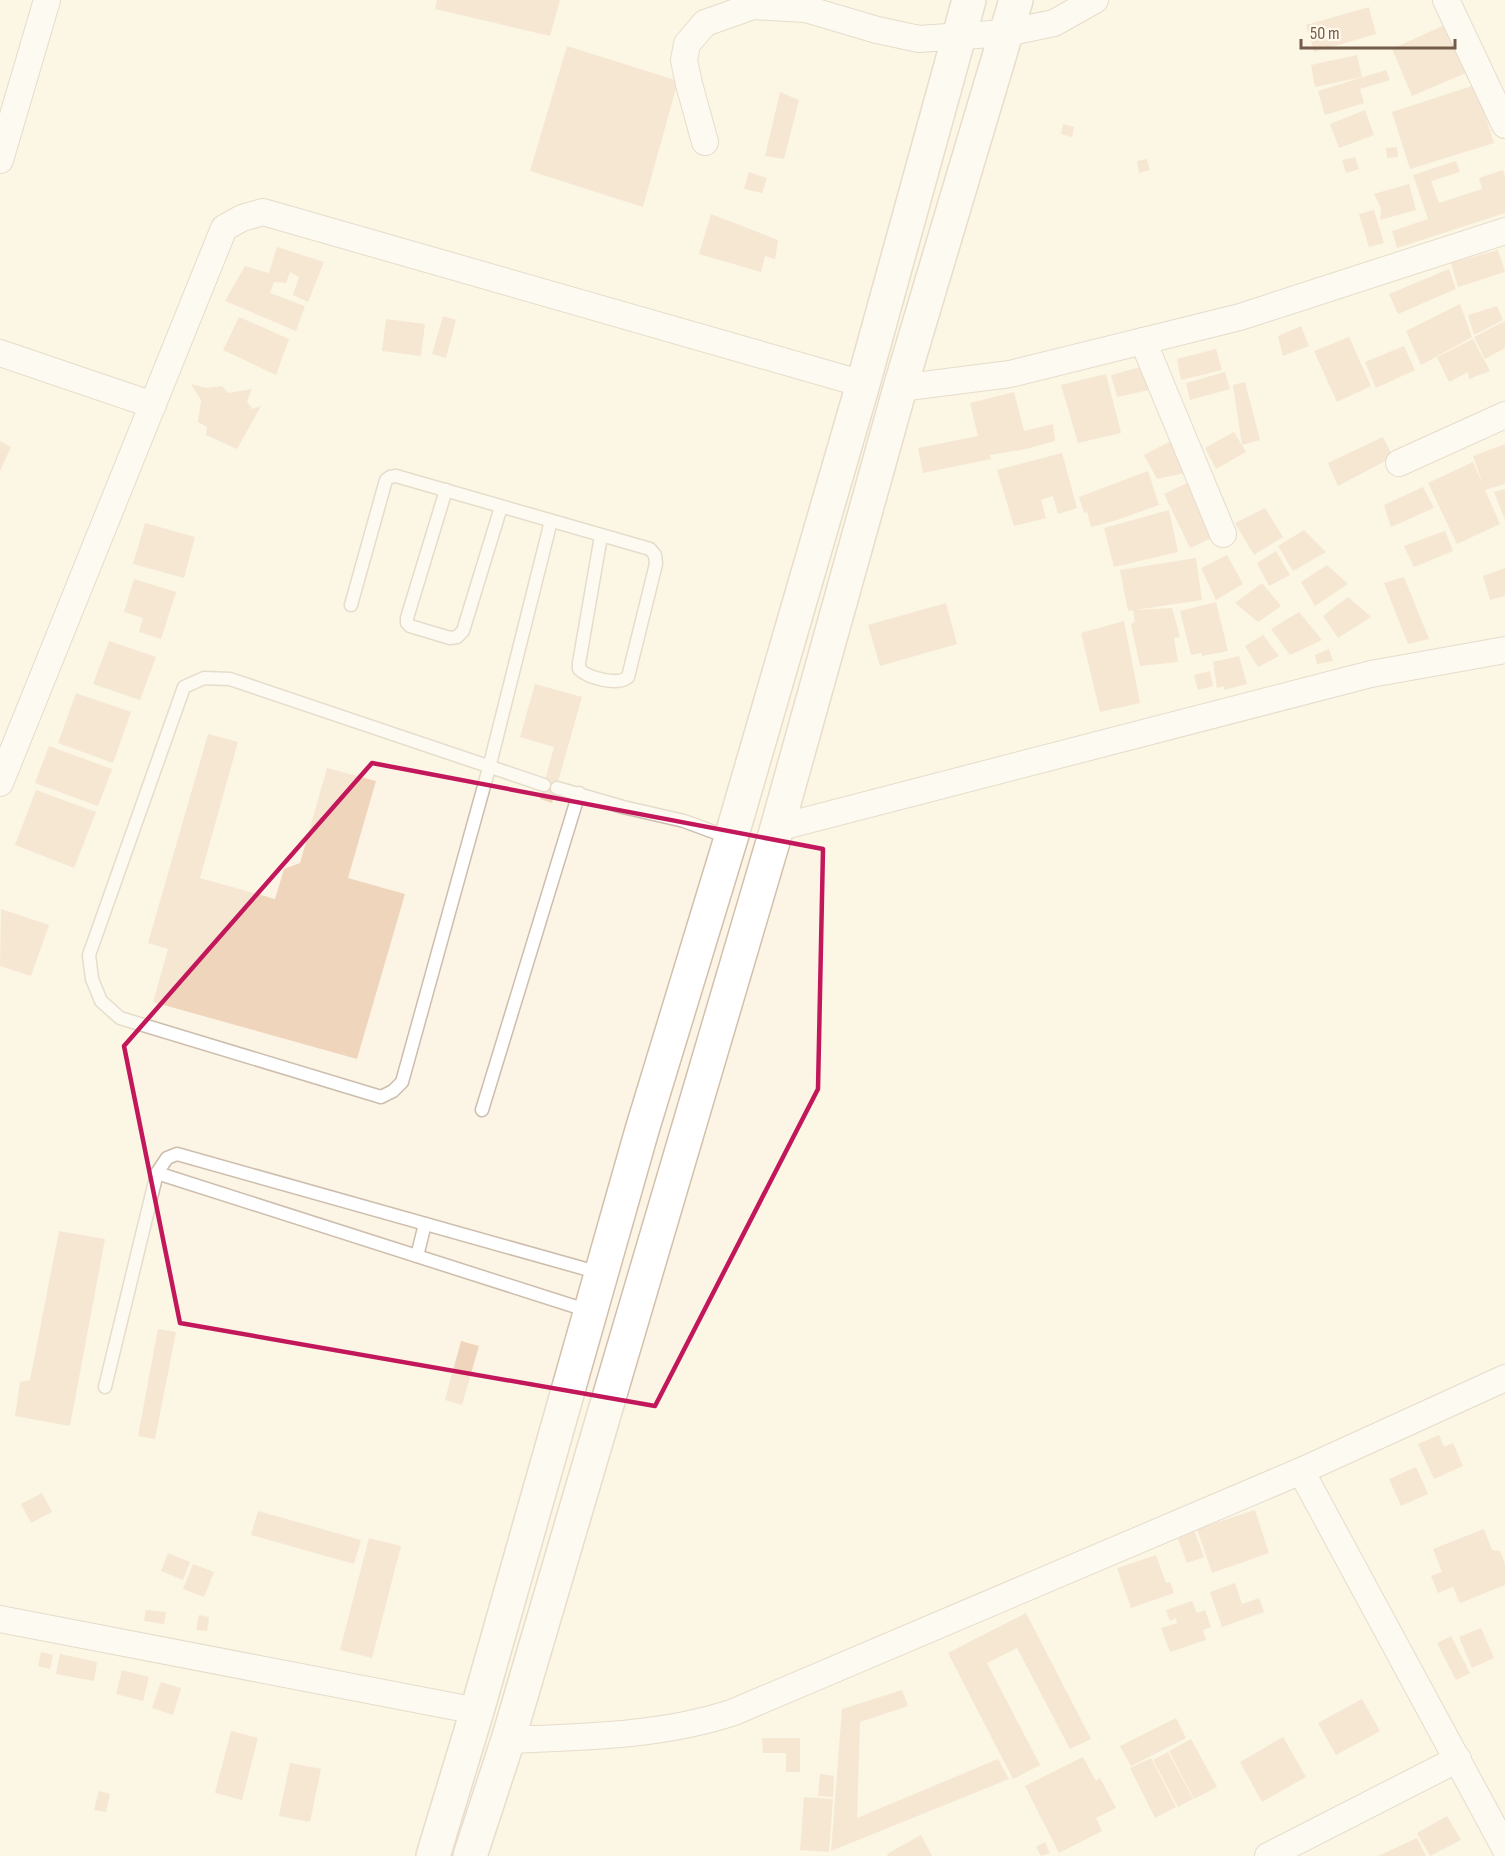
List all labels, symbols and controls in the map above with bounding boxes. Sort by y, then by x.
scale bar [1301,12,1456,50]
text: 50 m [1310,23,1340,44]

